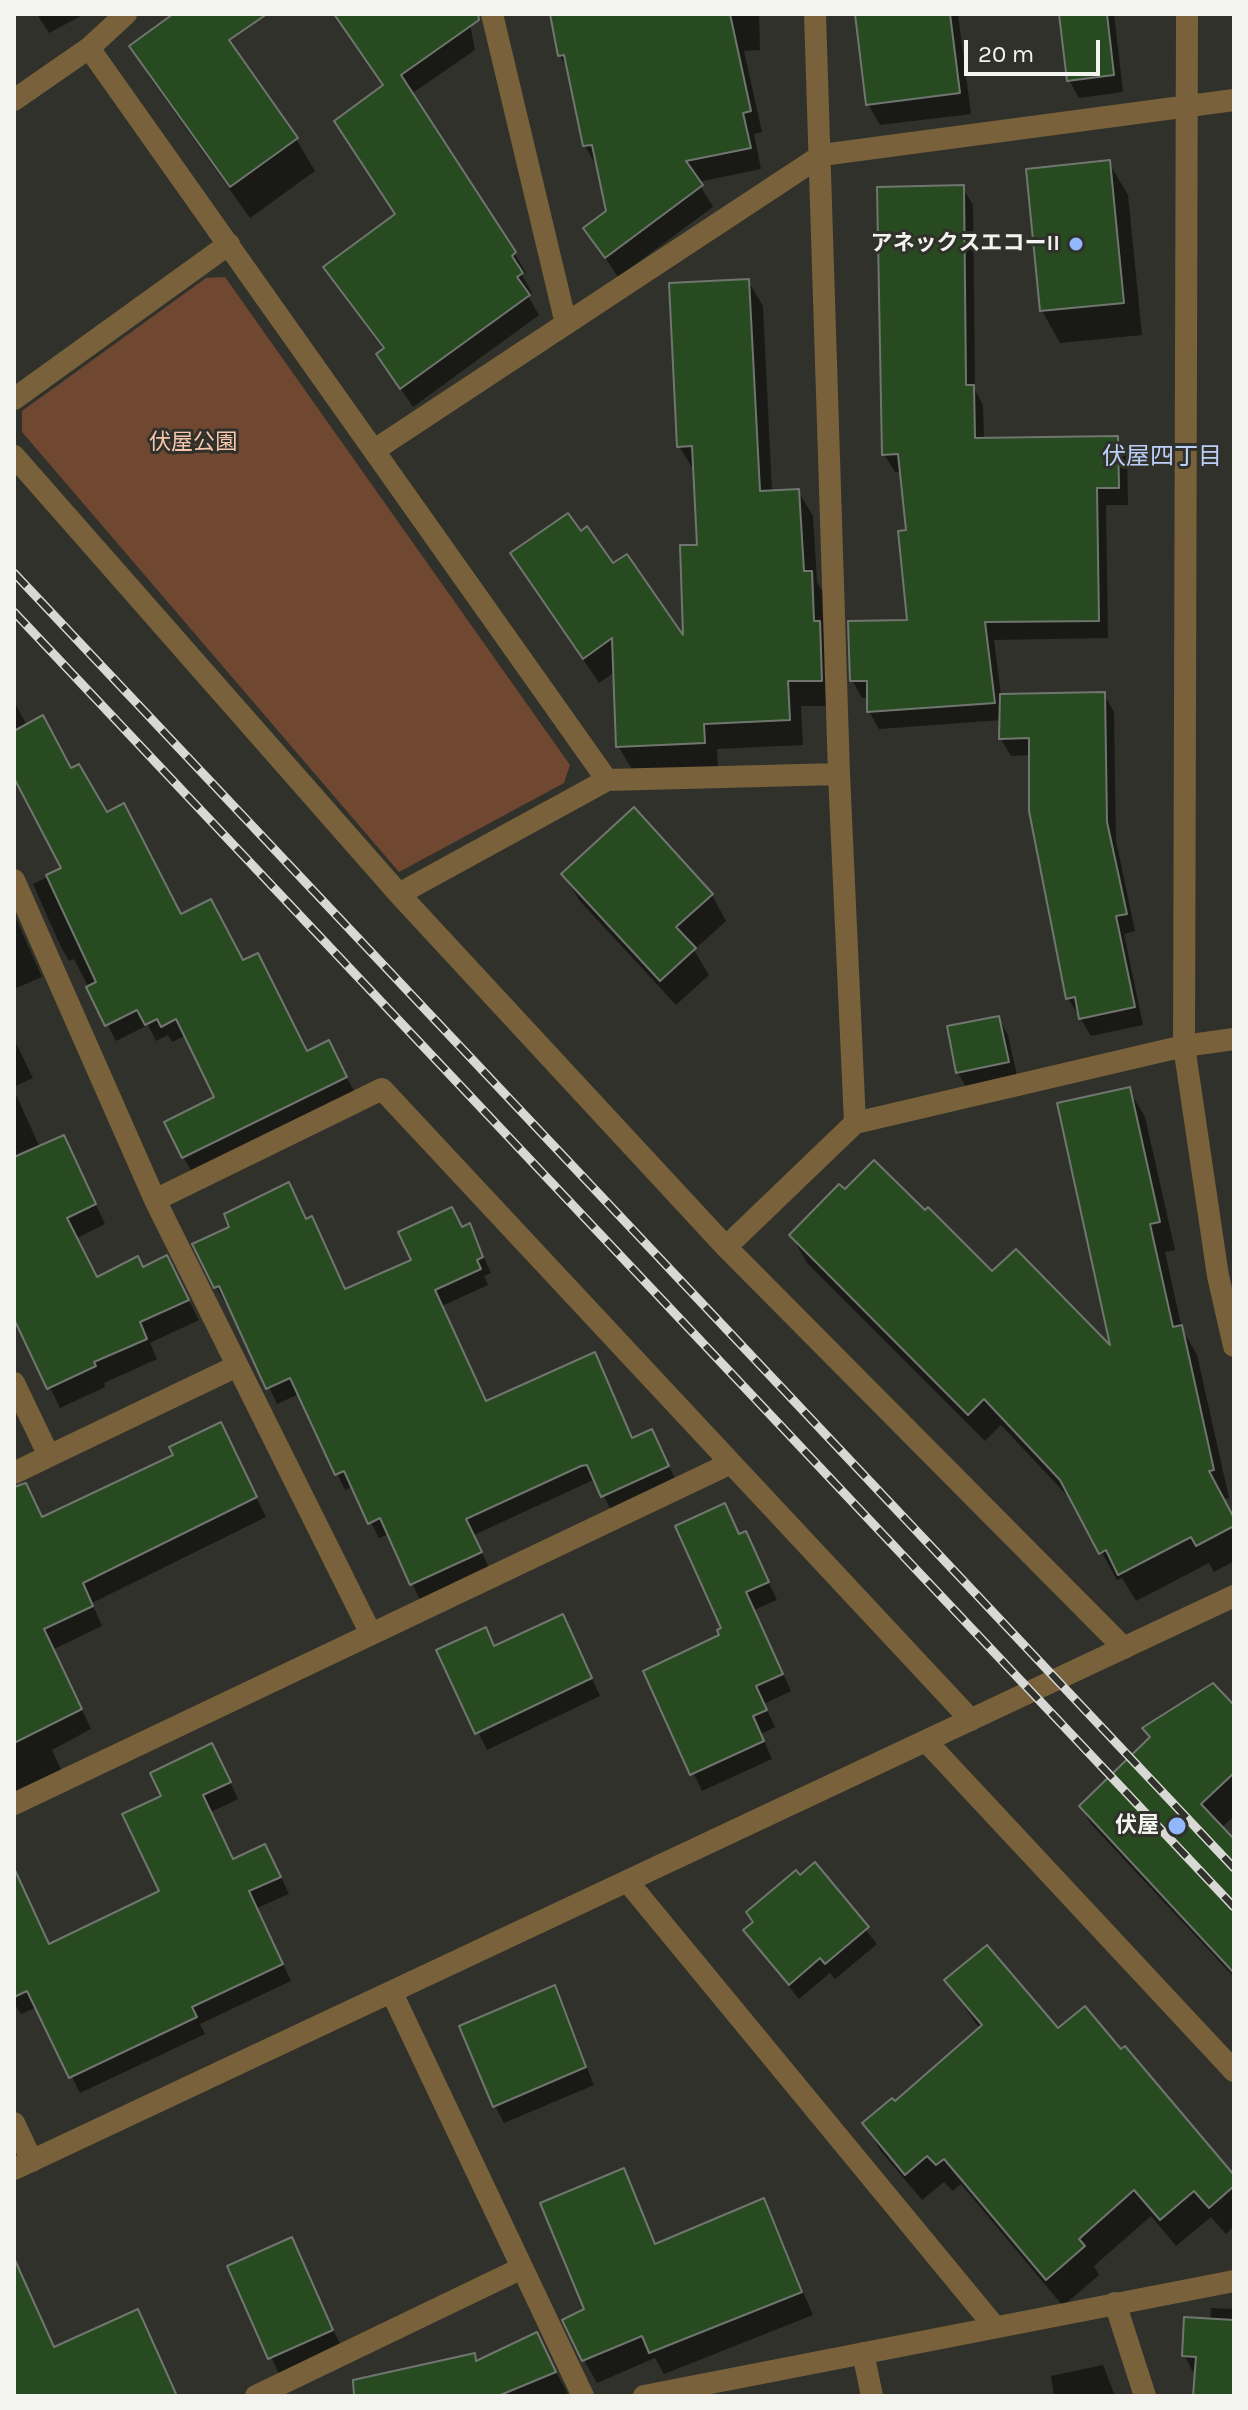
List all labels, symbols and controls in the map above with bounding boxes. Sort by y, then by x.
scale bar [968,24,1104,74]
text: 20 m [978,40,1034,68]
place label: アネックスエコーII [871,231,1060,257]
marker: アネックスエコーII [1067,235,1085,253]
park label: 伏屋公園 [149,430,237,456]
district label: 伏屋四丁目 [1102,443,1222,471]
place label: 伏屋 [1115,1813,1159,1839]
marker: 伏屋 [1166,1815,1188,1837]

